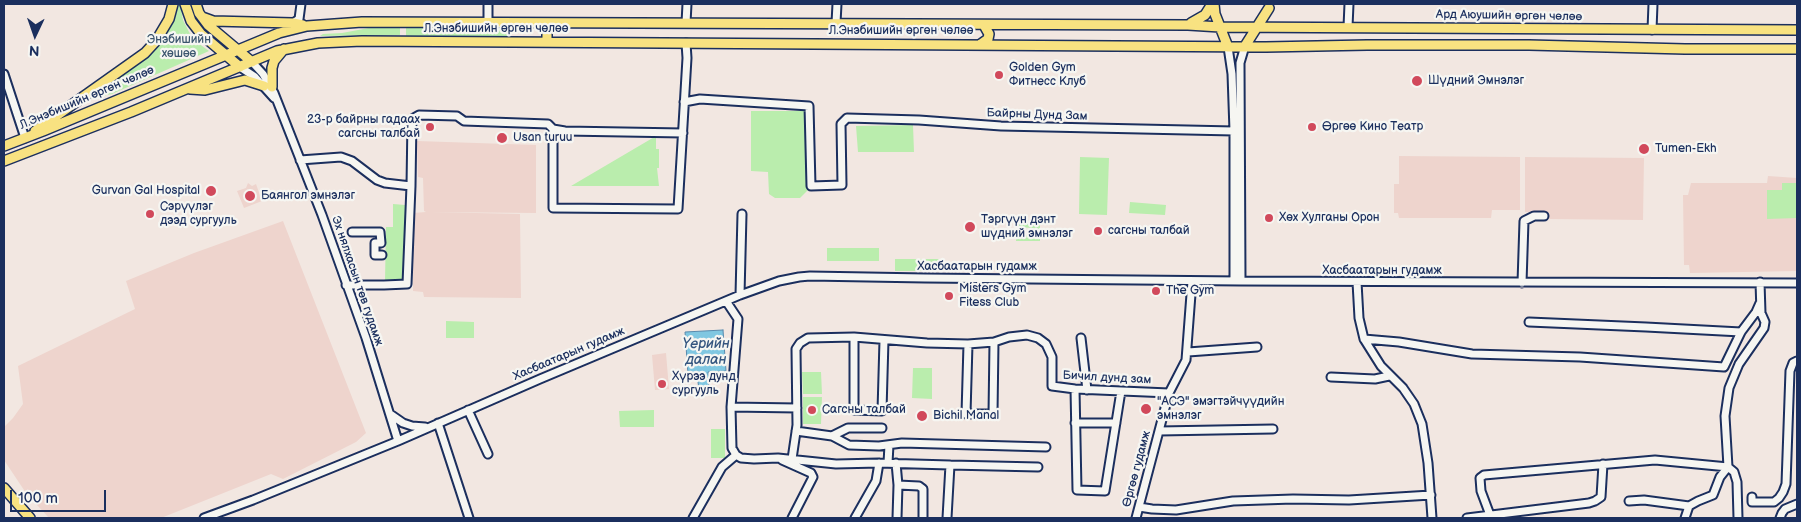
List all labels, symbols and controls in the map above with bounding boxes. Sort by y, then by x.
street label: Ард Аюушийн өргөн чөлөө [1436,8,1582,24]
north arrow [10,10,60,60]
street label: Л.Энэбишийн өргөн чөлөө [424,22,568,36]
street label: Л.Энэбишийн өргөн чөлөө [829,24,973,38]
park label: Энэбишийн хөшөө [147,33,211,61]
text: N [29,42,40,59]
place label: Golden Gym Фитнесс Клуб [1009,61,1086,89]
street label: Л.Энэбишийн өргөн чөлөө [18,63,156,133]
marker: Golden Gym Фитнесс Клуб [993,69,1005,81]
marker: Шүдний Эмнэлэг [1410,74,1424,88]
place label: Шүдний Эмнэлэг [1428,74,1524,88]
street label: Байрны Дунд Зам [986,106,1088,124]
place label: 23-р байрны гадаах сагсны талбай [307,113,420,141]
place label: Өргөө Кино Театр [1322,120,1423,134]
marker: 23-р байрны гадаах сагсны талбай [424,121,436,133]
marker: Өргөө Кино Театр [1306,121,1318,133]
marker: Usan turuu [495,131,509,145]
place label: Usan turuu [513,131,573,145]
marker: Tumen-Ekh [1637,142,1651,156]
place label: Tumen-Ekh [1655,142,1717,156]
place label: Gurvan Gal Hospital [92,184,200,198]
marker: Gurvan Gal Hospital [204,184,218,198]
marker: Баянгол эмнэлэг [243,189,257,203]
place label: Баянгол эмнэлэг [261,189,355,203]
place label: Сэрүүлэг дээд сургууль [160,200,237,228]
marker: Сэрүүлэг дээд сургууль [144,208,156,220]
place label: Хөх Хулганы Орон [1279,211,1380,225]
marker: Хөх Хулганы Орон [1263,212,1275,224]
place label: Тэргүүн дэнт шүдний эмнэлэг [981,213,1073,241]
street label: Эх нялхасын төв гудамж [328,214,386,348]
marker: Тэргүүн дэнт шүдний эмнэлэг [963,220,977,234]
place label: сагсны талбай [1108,224,1190,238]
marker: сагсны талбай [1092,225,1104,237]
street label: Хасбаатарын гудамж [917,260,1037,274]
street label: Хасбаатарын гудамж [1322,264,1442,278]
place label: Misters Gym Fitess Club [959,282,1026,310]
place label: The Gym [1166,284,1214,298]
marker: The Gym [1150,285,1162,297]
marker: Misters Gym Fitess Club [943,290,955,302]
street label: Хасбаатарын гудамж [511,324,627,384]
water label: Үерийн далан [682,336,730,368]
street label: Бичил дунд зам [1062,368,1152,388]
place label: Хүрээ дунд сургууль [672,370,736,398]
marker: Хүрээ дунд сургууль [656,378,668,390]
place label: "АСЭ" эмэгтэйчүүдийн эмнэлэг [1157,395,1284,423]
marker: "АСЭ" эмэгтэйчүүдийн эмнэлэг [1139,402,1153,416]
place label: Сагсны талбай [822,403,906,417]
marker: Сагсны талбай [806,404,818,416]
marker: Bichil Manal [915,409,929,423]
place label: Bichil Manal [933,409,999,423]
street label: Өргөө гудамж [1120,429,1154,509]
scale bar [12,480,109,512]
text: 100 m [18,489,58,508]

